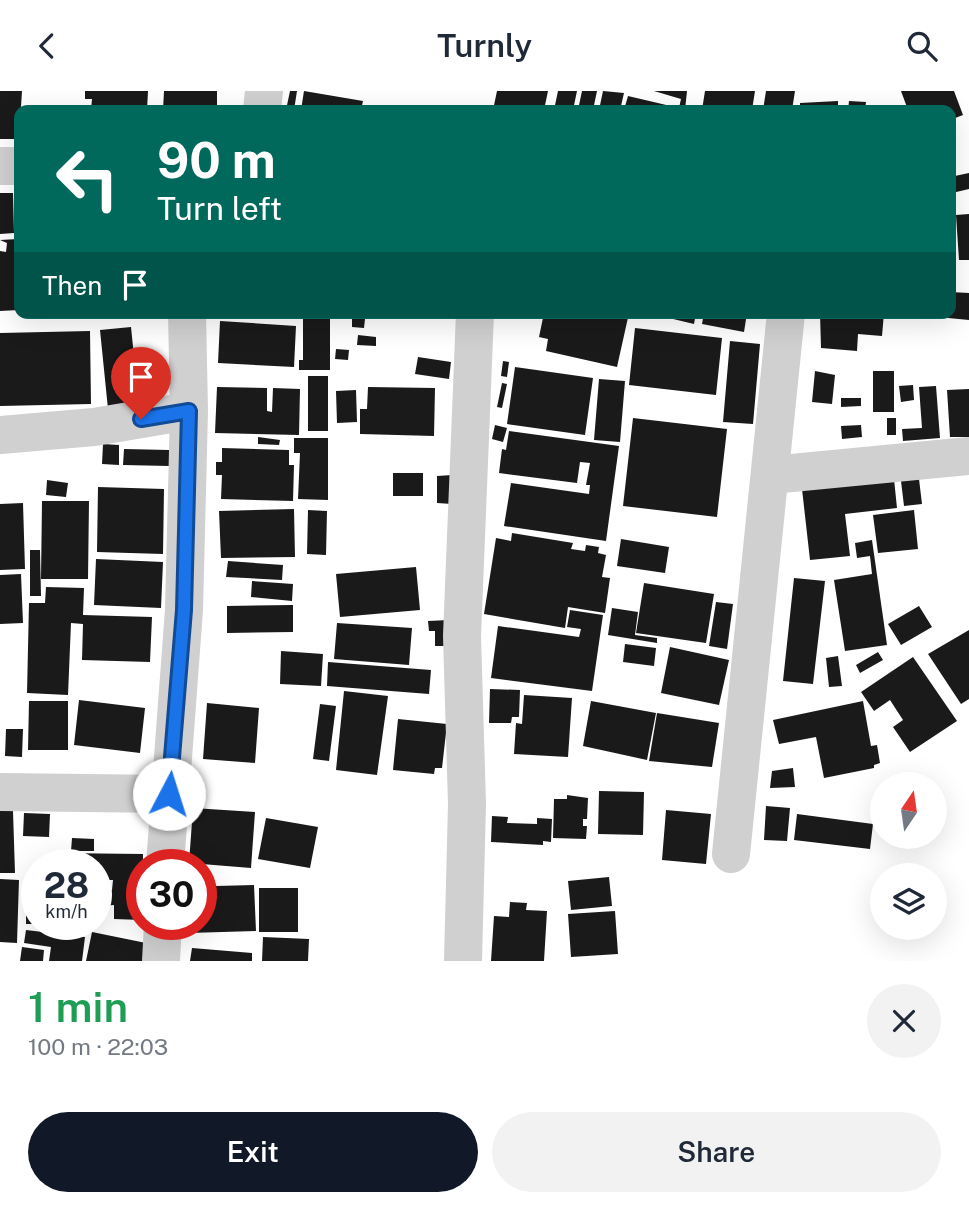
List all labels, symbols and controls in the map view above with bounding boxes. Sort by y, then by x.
icon: back [28,27,66,65]
text: Turnly [437,27,532,64]
icon: search [903,27,941,65]
text: 90 m [157,131,276,189]
icon: left [42,133,133,224]
text: Turn left [157,190,282,227]
icon: arrive [116,266,154,304]
text: Then [42,270,102,301]
pin [111,347,171,419]
icon: arrive [122,358,160,396]
position arrow [132,757,206,831]
north arrow [870,772,947,849]
map controls [870,772,947,940]
speed limit sign: 30 [126,849,217,940]
button: layers [870,863,947,940]
text: 28 [44,865,89,906]
text: km/h [45,901,88,922]
text: 1 min [28,982,128,1031]
button: close [867,984,941,1058]
text: 100 m · 22:03 [28,1033,168,1060]
button: Exit [28,1112,478,1192]
button: Share [492,1112,941,1192]

